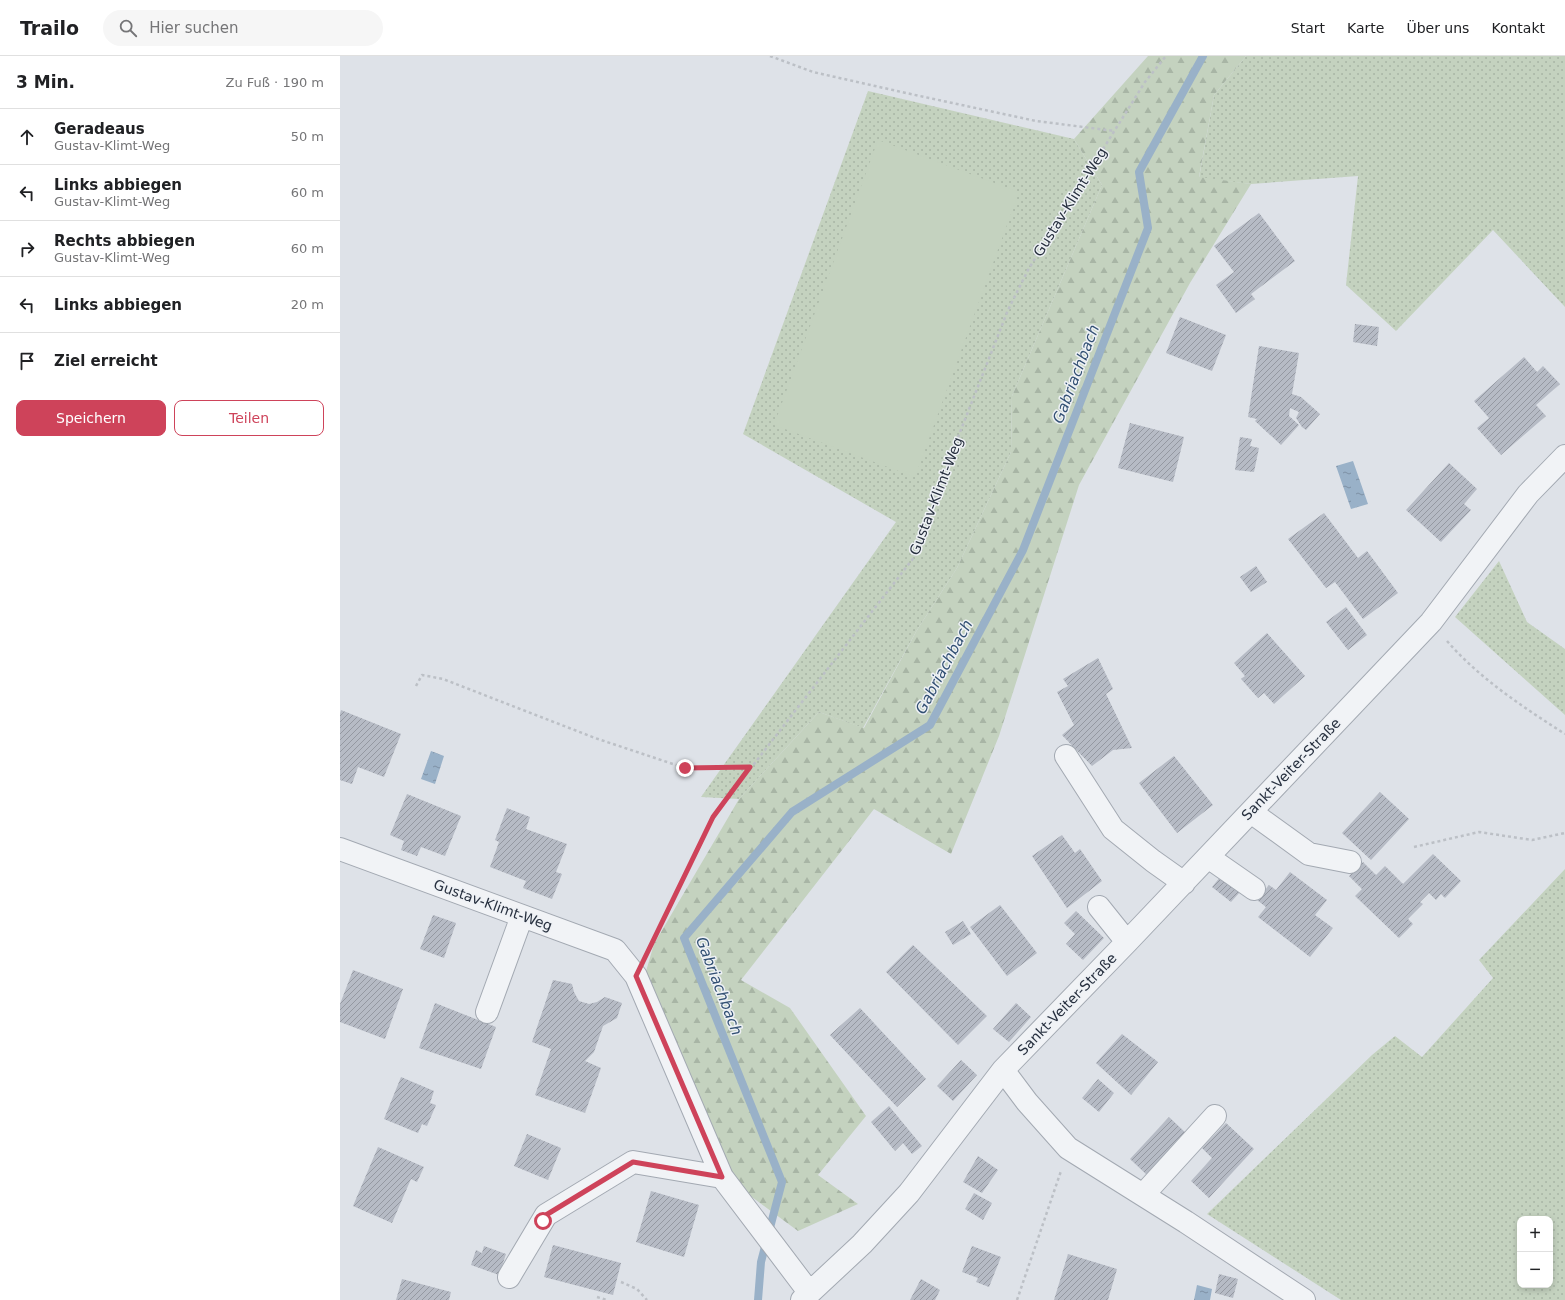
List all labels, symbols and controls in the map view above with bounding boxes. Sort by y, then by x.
search box [103,10,383,46]
text: Trailo [20,17,79,39]
icon: search [117,17,139,39]
text: Hier suchen [149,19,239,37]
text: Start [1291,20,1325,36]
text: Karte [1347,20,1384,36]
text: Über uns [1406,20,1469,36]
text: Kontakt [1491,20,1545,36]
text: 3 Min. [16,72,75,92]
text: Zu Fuß · 190 m [226,75,324,90]
text: Geradeaus [54,120,145,138]
icon: ahead [16,126,38,148]
text: 50 m [291,129,324,144]
text: Gustav-Klimt-Weg [54,138,170,153]
street label: Gustav-Klimt-Weg [1030,145,1110,259]
text: Links abbiegen [54,176,182,194]
icon: left [16,182,38,204]
text: 60 m [291,185,324,200]
text: Gustav-Klimt-Weg [54,194,170,209]
text: Rechts abbiegen [54,232,195,250]
icon: right [16,238,38,260]
text: 60 m [291,241,324,256]
text: Gustav-Klimt-Weg [54,250,170,265]
icon: left [16,294,38,316]
text: Links abbiegen [54,296,182,314]
text: 20 m [291,297,324,312]
water label: Gabriachbach [1049,322,1103,426]
icon: arrive [16,350,38,372]
text: Ziel erreicht [54,352,158,370]
button: Speichern [16,400,166,436]
button: Teilen [174,400,324,436]
street label: Gustav-Klimt-Weg [906,435,966,557]
water label: Gabriachbach [912,617,976,717]
street label: Sankt-Veiter-Straße [1238,715,1344,823]
route end [676,759,694,777]
street label: Gustav-Klimt-Weg [431,876,555,934]
water label: Gabriachbach [692,934,746,1038]
street label: Sankt-Veiter-Straße [1014,950,1120,1058]
route start [534,1212,552,1230]
map controls [1517,1216,1553,1288]
button: + [1517,1216,1553,1252]
button: − [1517,1252,1553,1288]

